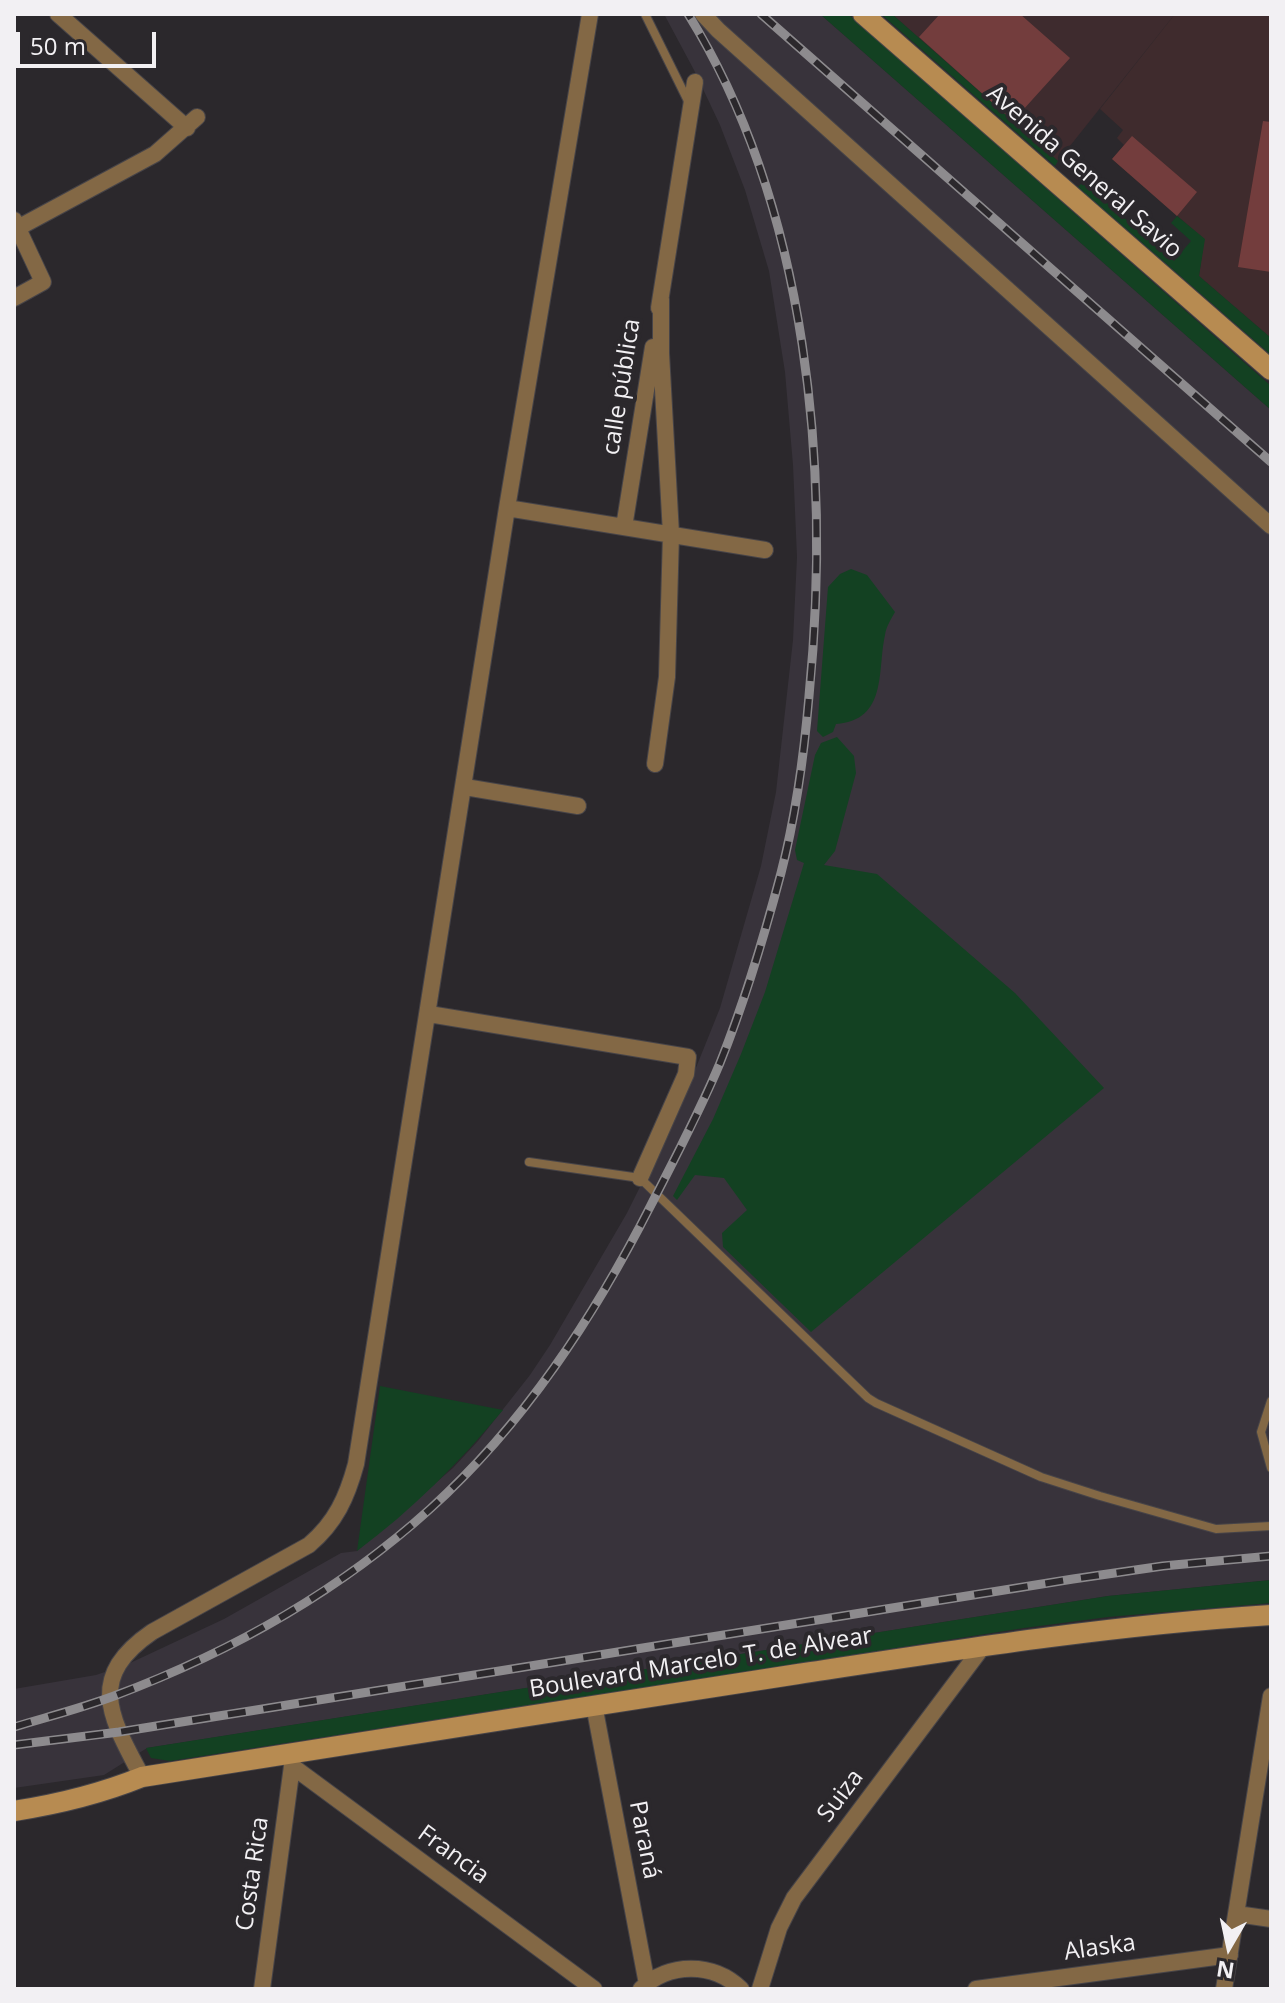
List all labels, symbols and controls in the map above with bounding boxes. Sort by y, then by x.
scale bar [20,16,160,66]
text: 50 m [30,29,86,62]
street label: Avenida General Savio [981,79,1187,265]
street label: calle pública [597,317,647,457]
street label: Boulevard Marcelo T. de Alvear [528,1622,874,1704]
street label: Suiza [812,1764,870,1828]
street label: Paraná [622,1798,666,1882]
street label: Costa Rica [231,1815,275,1933]
street label: Francia [412,1820,494,1890]
north arrow [1189,1907,1269,1987]
street label: Alaska [1062,1929,1138,1967]
text: N [1214,1954,1236,1987]

